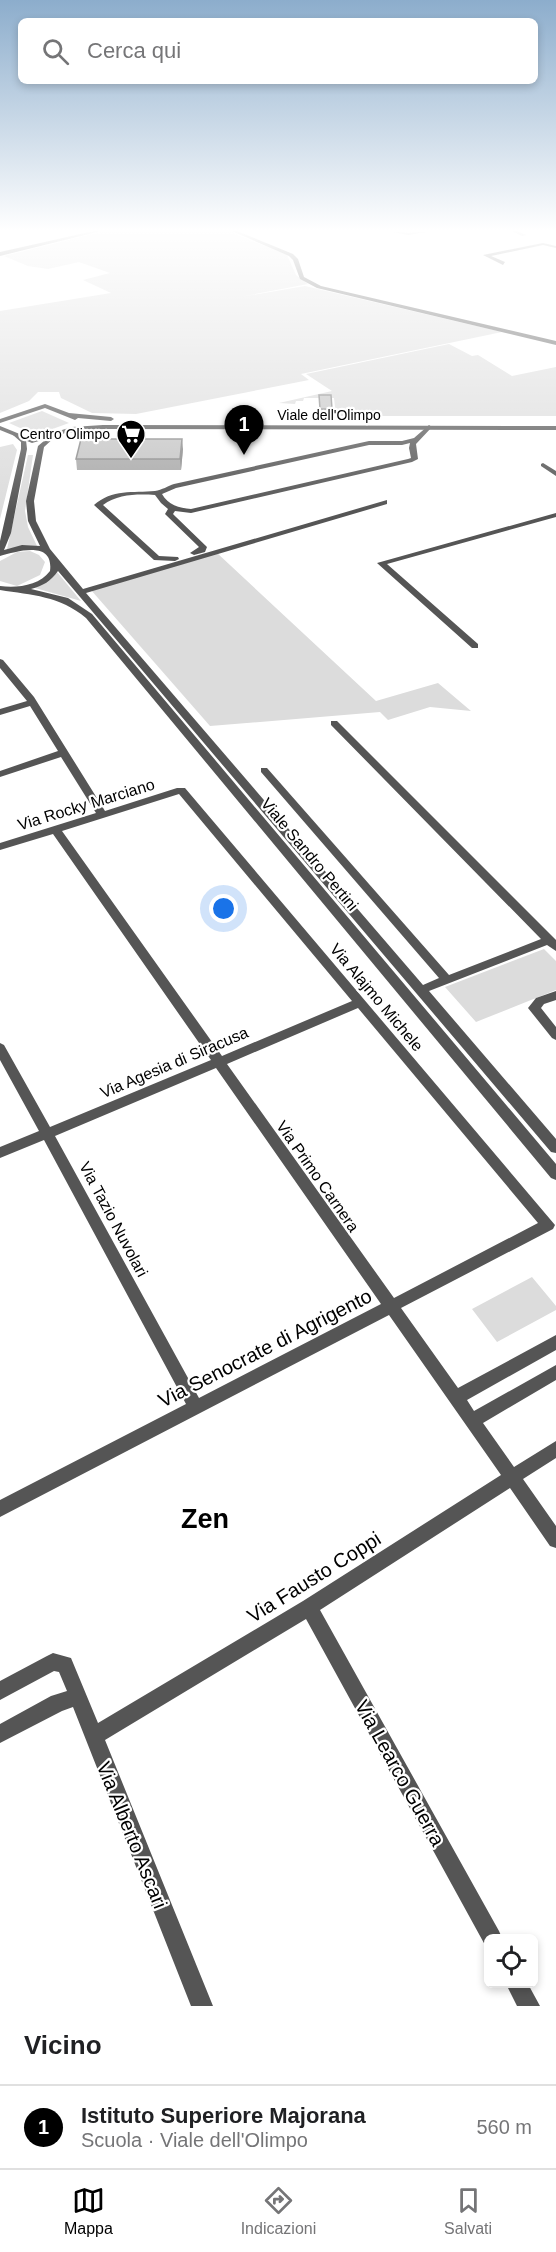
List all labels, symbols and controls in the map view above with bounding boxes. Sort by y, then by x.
search box [18,18,538,84]
icon: search [39,35,72,68]
text: Cerca qui [87,38,181,63]
pin: 1 [224,406,264,455]
street label: Viale dell'Olimpo [277,407,381,423]
supermarket icon: Centro Olimpo [115,418,147,460]
place label: Centro Olimpo [20,426,110,442]
street label: Via Rocky Marciano [16,776,157,833]
street label: Viale Sandro Pertini [258,795,361,914]
your location [209,894,238,923]
street label: Via Alajmo Michele [327,940,427,1055]
street label: Via Agesia di Siracusa [98,1024,251,1101]
street label: Via Primo Carnera [273,1118,362,1235]
street label: Via Tazio Nuvolari [76,1159,151,1280]
street label: Via Senocrate di Agrigento [155,1285,375,1411]
district label: Zen [181,1504,229,1534]
street label: Via Fausto Coppi [243,1527,385,1627]
street label: Via Learco Guerra [351,1696,450,1850]
street label: Via Alberto Ascari [93,1758,171,1912]
map controls [484,1934,538,1988]
button: locate [484,1934,538,1988]
text: Vicino [24,2030,102,2060]
text: Istituto Superiore Majorana [81,2103,366,2128]
text: 1 [38,2116,49,2138]
text: 560 m [476,2116,532,2138]
text: Scuola · Viale dell'Olimpo [81,2129,308,2151]
tab: Mappa [64,2184,113,2238]
tab: Indicazioni [241,2184,316,2238]
tab: Salvati [444,2184,492,2238]

